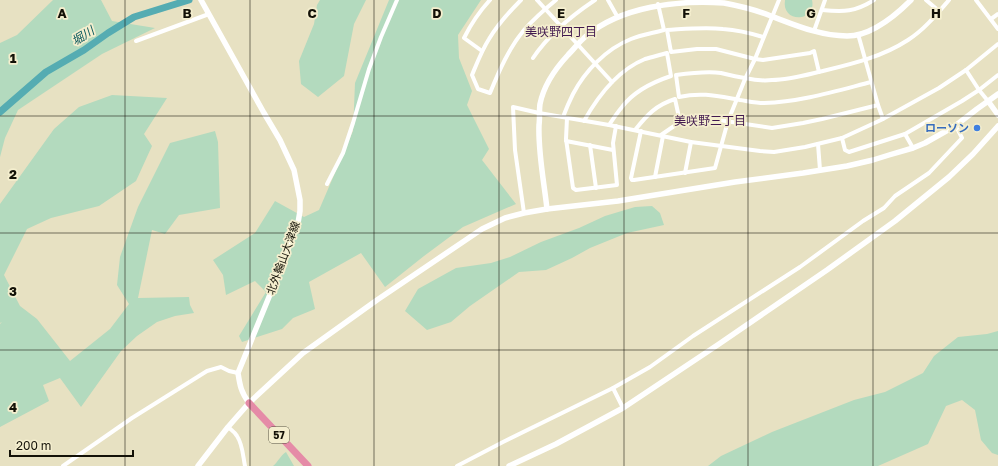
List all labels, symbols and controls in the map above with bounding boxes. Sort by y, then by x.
text: A [57,5,67,21]
text: B [182,5,192,21]
text: C [307,5,317,21]
text: D [432,5,442,21]
text: E [557,5,565,21]
text: F [682,5,690,21]
text: G [806,5,816,21]
text: H [931,5,941,21]
water label: 堀川 [69,22,99,48]
district label: 美咲野四丁目 [525,24,597,39]
text: 1 [10,50,17,66]
district label: 美咲野三丁目 [674,113,746,128]
place label: ローソン [925,121,969,134]
marker: ローソン [972,123,982,133]
text: 2 [9,166,17,182]
street label: 北外輪山大津線 [263,219,302,296]
text: 3 [9,283,17,299]
text: 4 [9,399,17,415]
road number: 57 [269,427,289,443]
scale bar [10,432,133,458]
text: 200 m [16,438,51,453]

